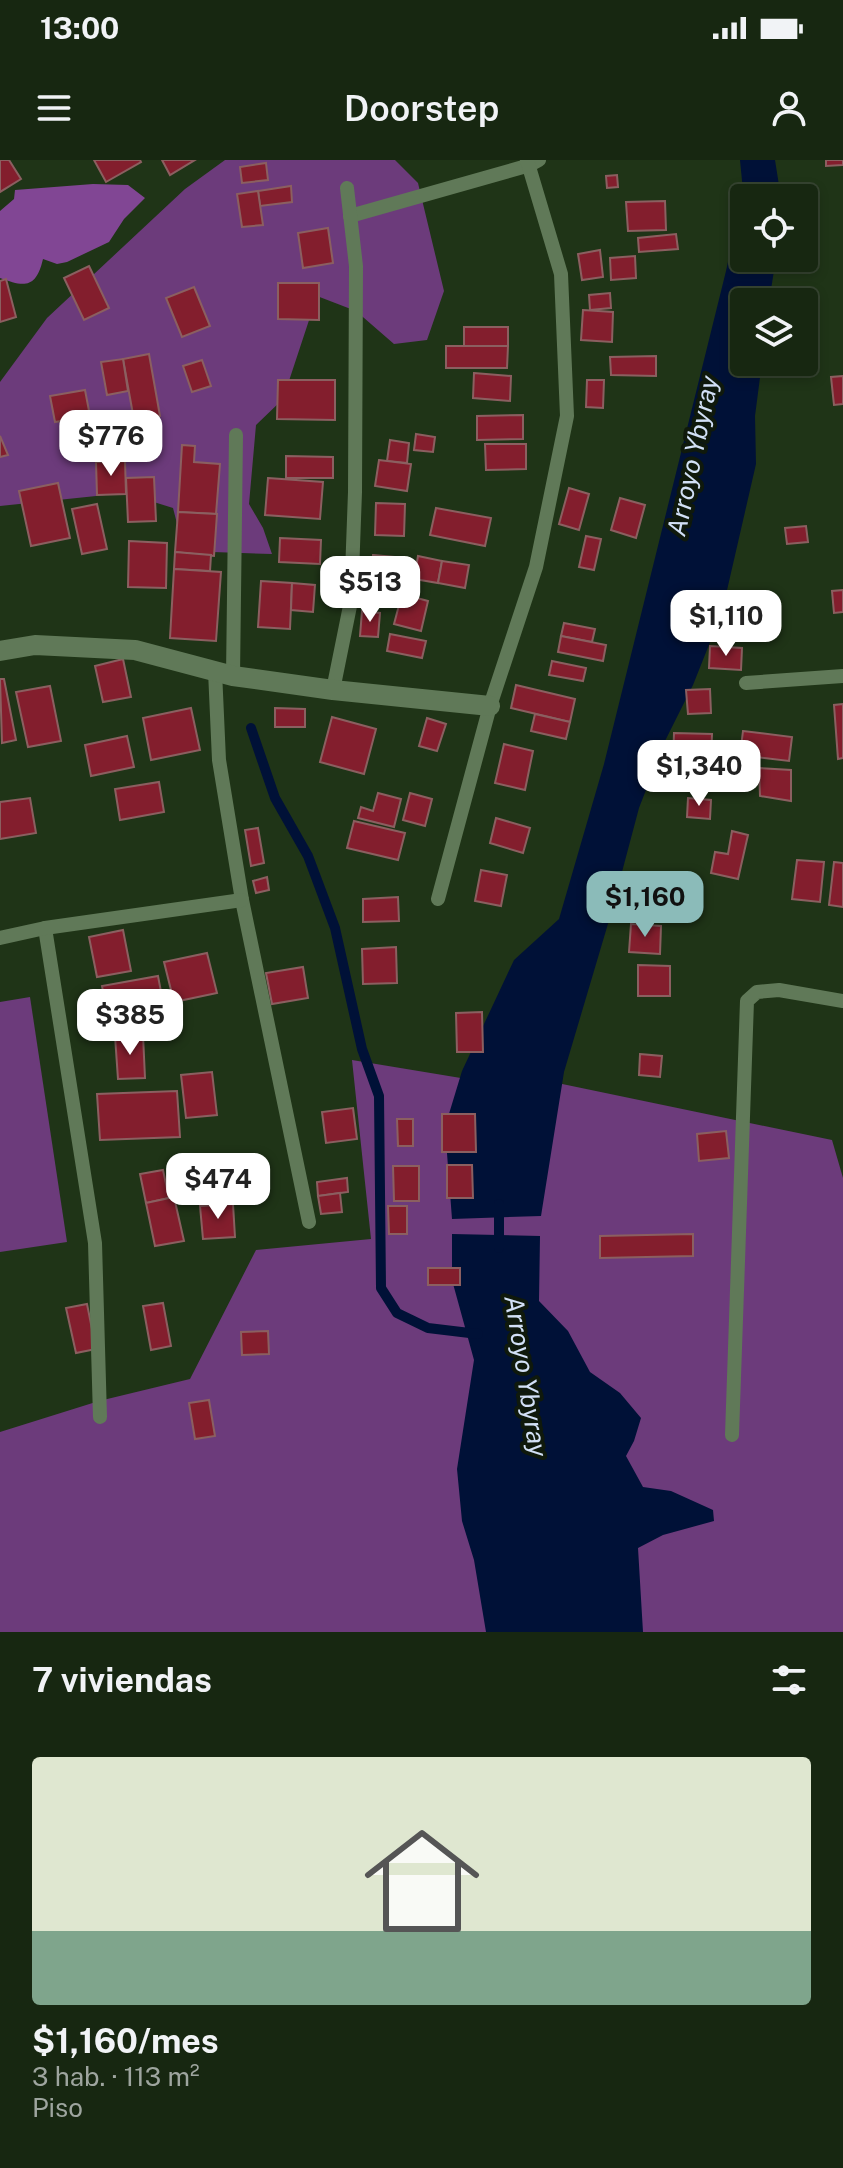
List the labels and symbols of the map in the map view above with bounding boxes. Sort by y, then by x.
water label: Arroyo Ybyray [660,372,725,539]
pin: $776 [64,410,158,478]
pin: $513 [323,556,417,624]
pin: $1,110 [661,590,791,658]
pin: $1,340 [634,740,764,808]
pin: $1,160 [580,871,710,939]
pin: $385 [83,989,177,1057]
pin: $474 [171,1153,265,1221]
water label: Arroyo Ybyray [498,1293,555,1460]

